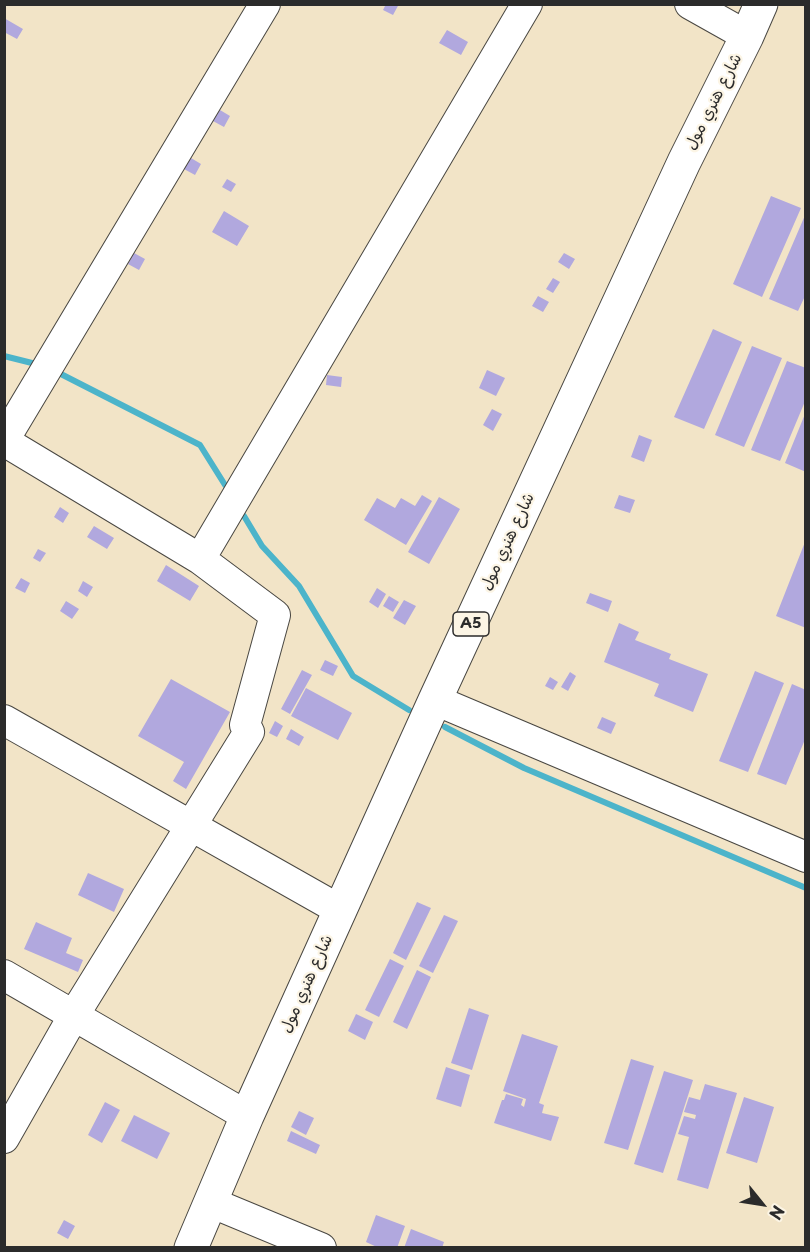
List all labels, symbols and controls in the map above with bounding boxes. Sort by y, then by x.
street label: شارع هنري مول [682,51,746,153]
street label: شارع هنري مول [477,490,539,594]
road number: A5 [453,612,489,636]
street label: شارع هنري مول [277,932,337,1036]
north arrow [732,1174,792,1234]
text: N [764,1202,791,1224]

